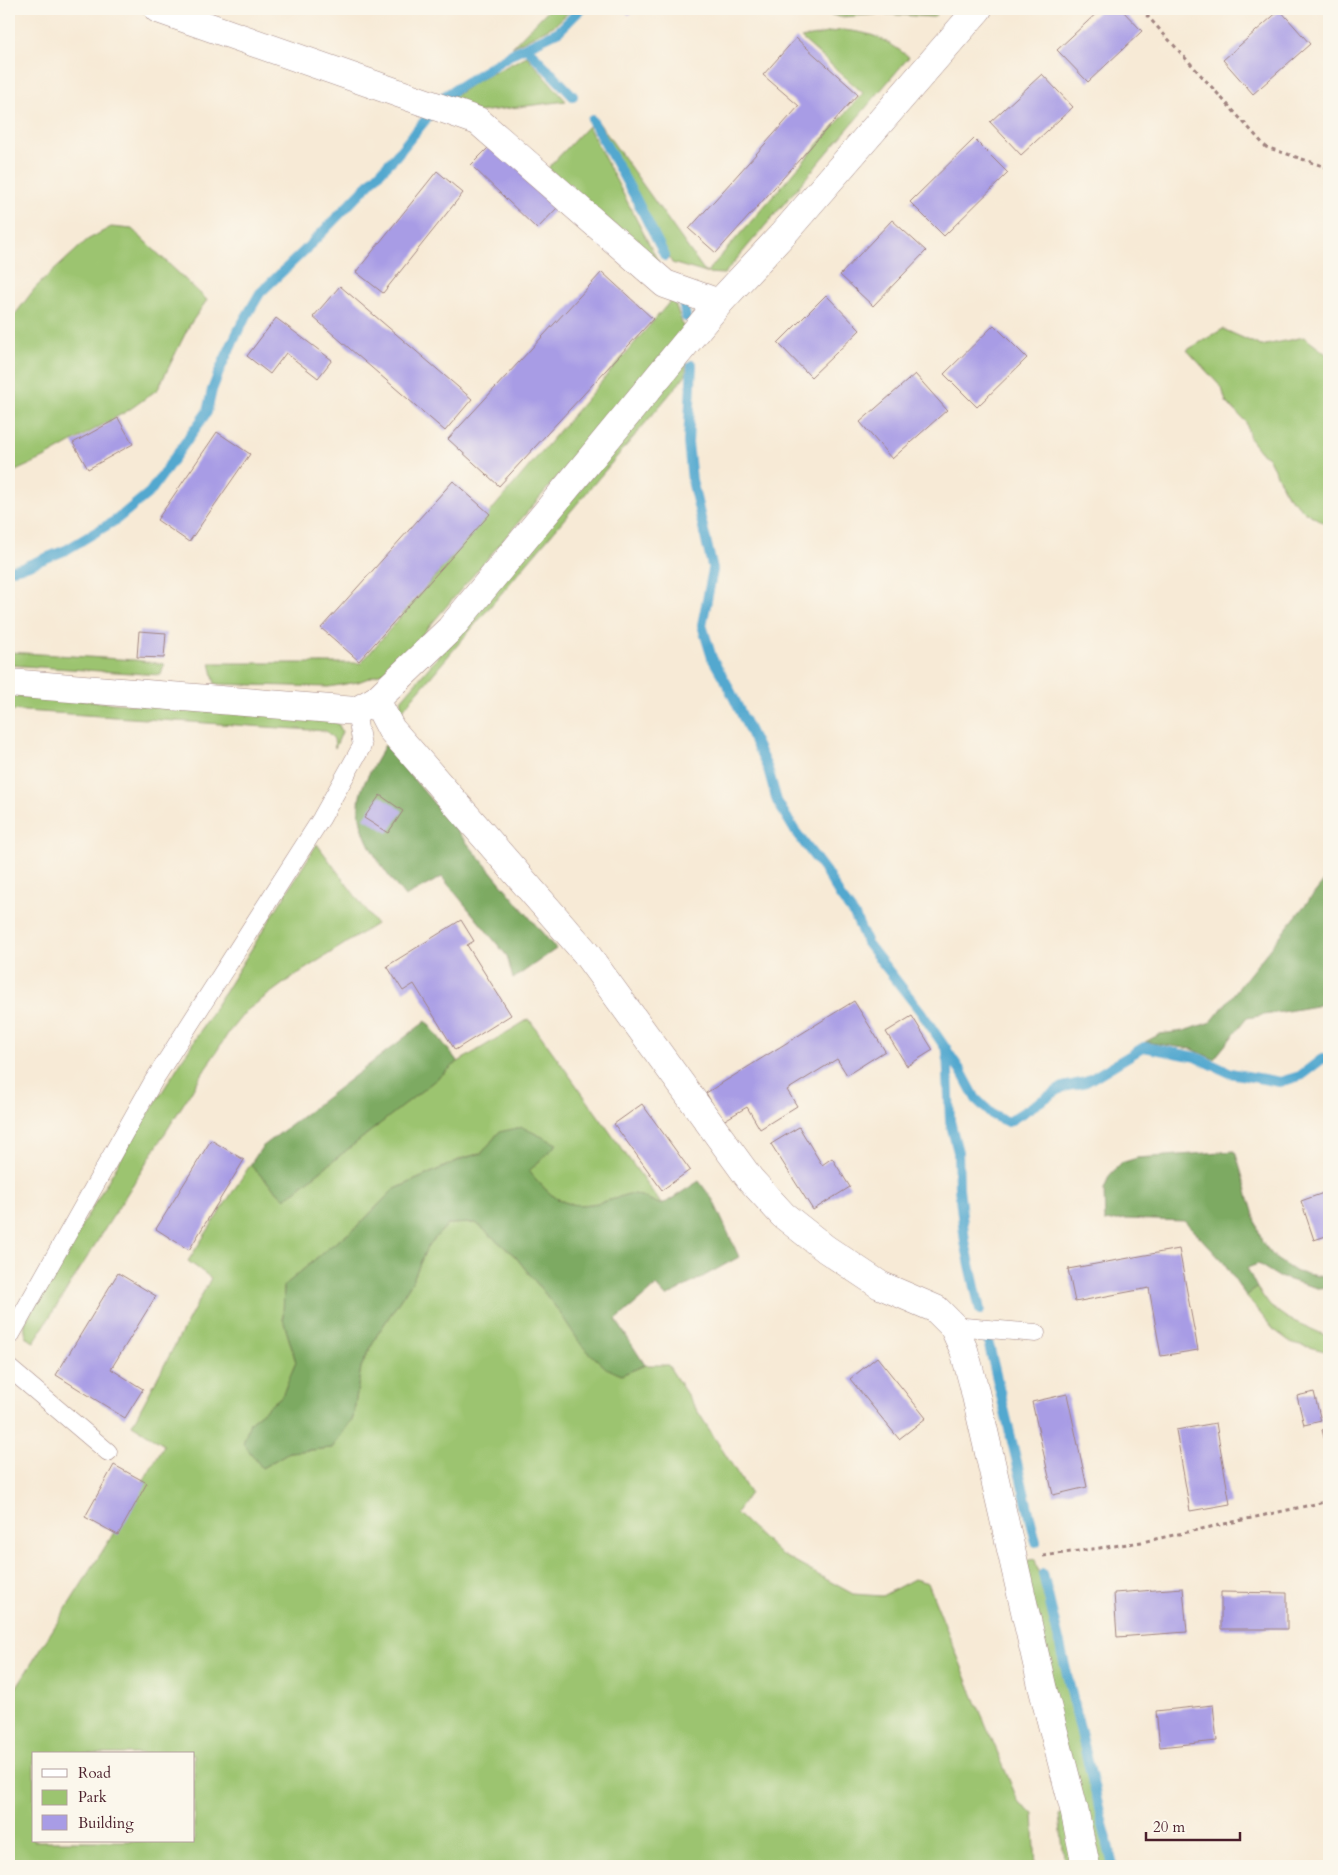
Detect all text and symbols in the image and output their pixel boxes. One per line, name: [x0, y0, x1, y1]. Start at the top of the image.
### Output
legend: [32, 1752, 195, 1842]
text: Road: [78, 1763, 111, 1783]
text: Park: [78, 1787, 107, 1807]
scale bar: [1146, 1810, 1239, 1842]
text: Building: [78, 1813, 134, 1833]
text: 20 m: [1153, 1817, 1185, 1837]

